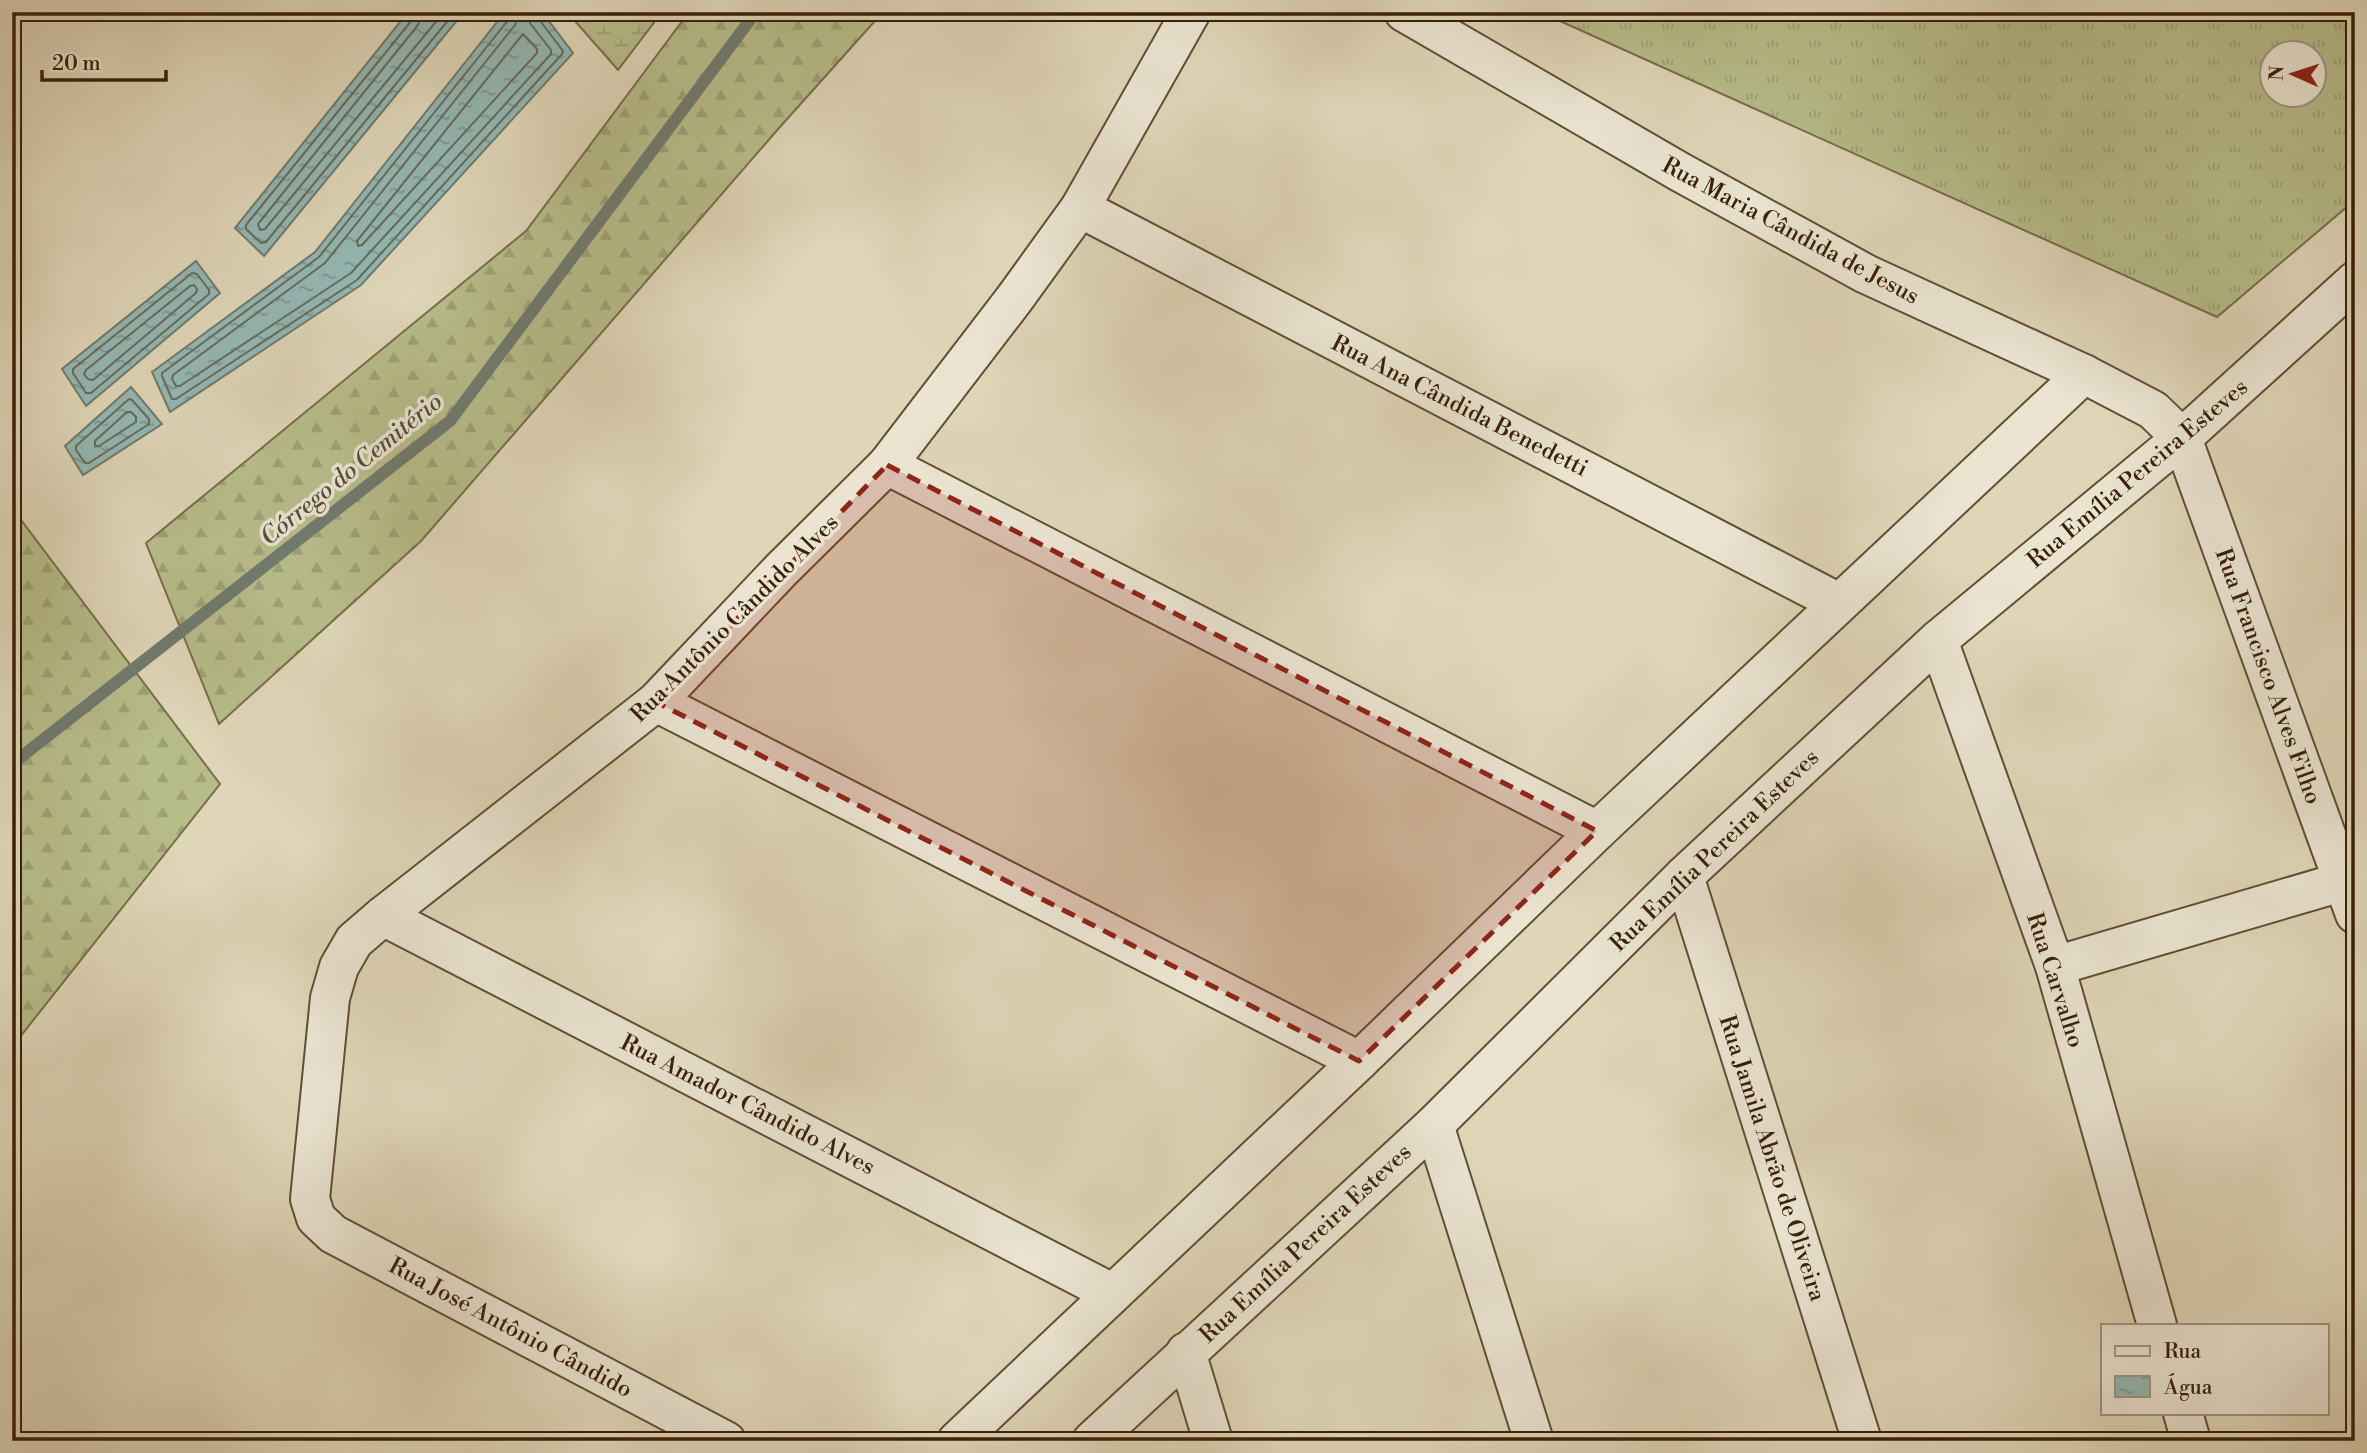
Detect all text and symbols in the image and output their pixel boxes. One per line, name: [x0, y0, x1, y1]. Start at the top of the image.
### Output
scale bar: [42, 38, 166, 82]
north arrow: [2258, 38, 2328, 108]
text: 20 m: [52, 51, 101, 77]
text: N: [2265, 65, 2289, 81]
street label: Rua Maria Cândida de Jesus: [1657, 151, 1924, 311]
street label: Rua Ana Cândida Benedetti: [1327, 329, 1592, 483]
street label: Rua Emília Pereira Esteves: [2022, 373, 2254, 574]
water label: Córrego do Cemitério: [255, 387, 449, 552]
street label: Rua Antônio Cândido Alves: [625, 509, 845, 729]
street label: Rua Francisco Alves Filho: [2209, 545, 2327, 808]
street label: Rua Emília Pereira Esteves: [1605, 744, 1825, 958]
street label: Rua Carvalho: [2020, 909, 2090, 1051]
street label: Rua Jamila Abrão de Oliveira: [1713, 1012, 1832, 1305]
street label: Rua Amador Cândido Alves: [616, 1028, 879, 1181]
street label: Rua Emília Pereira Esteves: [1194, 1138, 1417, 1349]
street label: Rua José Antônio Cândido: [384, 1252, 637, 1404]
legend: [2101, 1324, 2328, 1414]
text: Rua: [2164, 1339, 2201, 1365]
text: Água: [2163, 1373, 2213, 1401]

